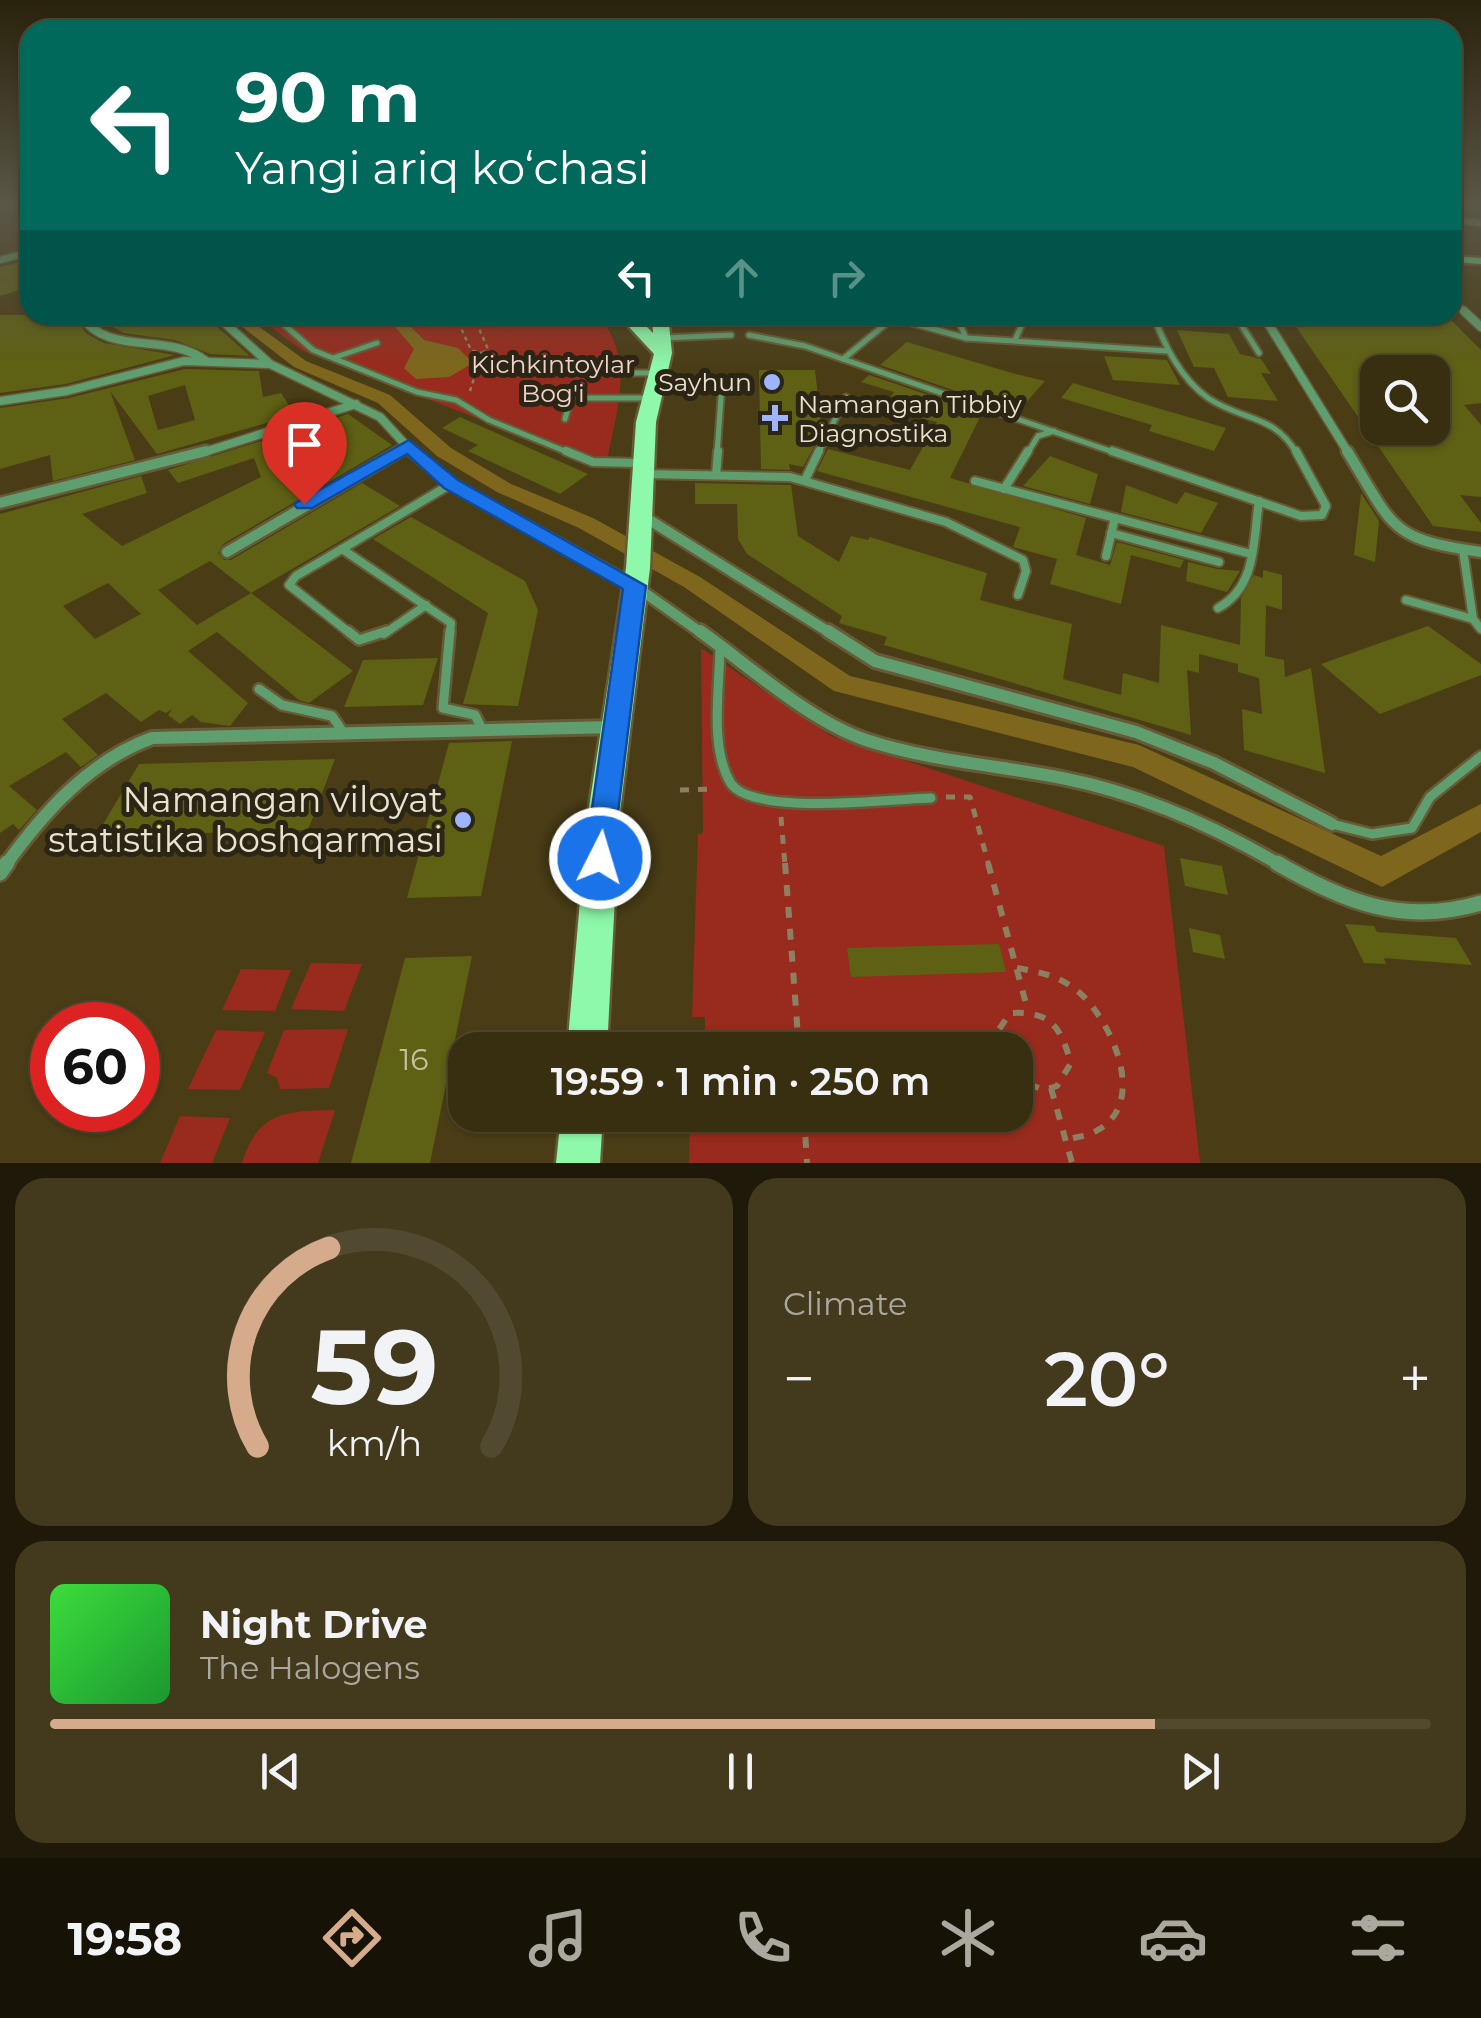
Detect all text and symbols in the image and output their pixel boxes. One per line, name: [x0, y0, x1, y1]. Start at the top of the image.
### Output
text: 90 m: [235, 54, 420, 140]
icon: left: [70, 60, 200, 190]
text: Yangi ariq ko‘chasi: [235, 140, 650, 195]
icon: left: [609, 250, 664, 305]
icon: ahead: [714, 250, 769, 305]
icon: right: [819, 250, 874, 305]
park label: Kichkintoylar Bog'i: [471, 349, 635, 408]
map controls: [1360, 355, 1450, 445]
button: search: [1360, 355, 1450, 445]
place label: Sayhun: [658, 367, 752, 397]
marker: Sayhun: [761, 371, 783, 393]
place label: Namangan Tibbiy Diagnostika: [798, 389, 1022, 448]
pin: [262, 402, 347, 505]
marker: Namangan Tibbiy Diagnostika: [762, 405, 788, 431]
icon: arrive: [277, 417, 332, 472]
place label: Namangan viloyat statistika boshqarmasi: [48, 778, 443, 861]
position arrow: [548, 806, 652, 910]
marker: Namangan viloyat statistika boshqarmasi: [452, 809, 474, 831]
speed limit sign: 60: [30, 1002, 160, 1132]
house number: 16: [399, 1041, 429, 1078]
text: 19:59 · 1 min · 250 m: [551, 1058, 930, 1105]
text: Climate: [783, 1284, 907, 1323]
text: 59: [310, 1303, 438, 1430]
text: 20°: [1044, 1333, 1170, 1425]
text: −: [783, 1345, 815, 1412]
text: +: [1399, 1345, 1431, 1412]
text: km/h: [326, 1421, 422, 1465]
text: Night Drive: [200, 1601, 427, 1648]
text: The Halogens: [200, 1648, 420, 1687]
icon: previous: [253, 1744, 308, 1799]
icon: pause: [713, 1744, 768, 1799]
icon: next: [1173, 1744, 1228, 1799]
icon: directions: [317, 1903, 387, 1973]
icon: music: [523, 1903, 593, 1973]
icon: phone: [728, 1903, 798, 1973]
icon: climate: [933, 1903, 1003, 1973]
icon: car: [1138, 1903, 1208, 1973]
icon: filters: [1343, 1903, 1413, 1973]
text: 19:58: [68, 1911, 182, 1966]

